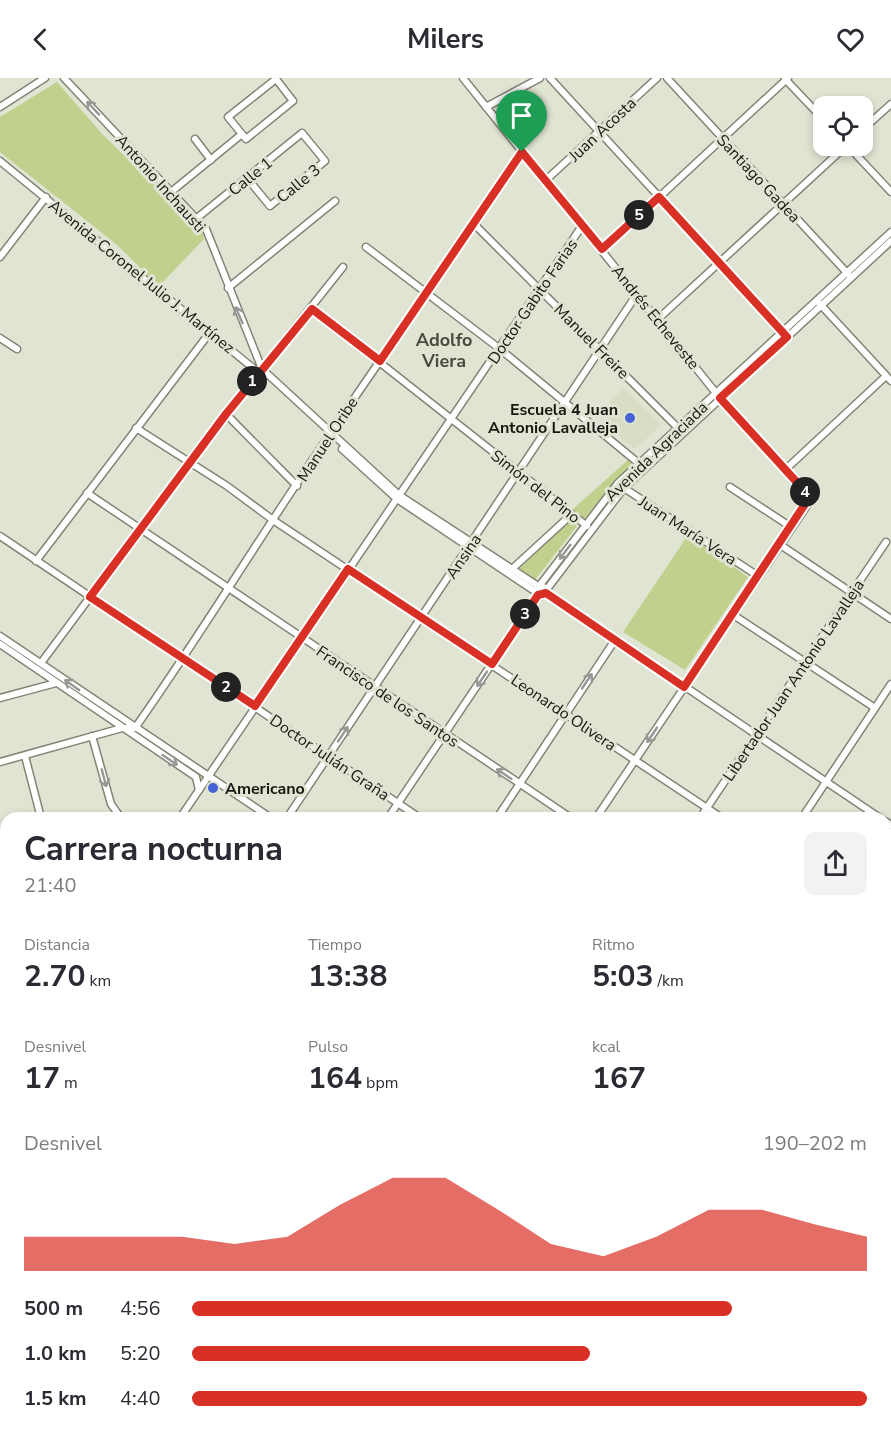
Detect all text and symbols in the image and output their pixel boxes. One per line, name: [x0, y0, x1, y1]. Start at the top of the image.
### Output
text: Milers: [407, 21, 484, 58]
icon: back: [24, 23, 57, 56]
icon: heart: [834, 23, 867, 56]
pin: [496, 90, 547, 152]
street label: Juan Acosta: [563, 93, 641, 168]
map controls: [813, 96, 873, 156]
button: locate: [813, 96, 873, 156]
icon: arrive: [505, 99, 538, 132]
one-way arrow: [86, 101, 100, 116]
street label: Santiago Gadea: [711, 129, 805, 228]
street label: Antonio Inchausti: [110, 130, 210, 237]
street label: Calle 1: [224, 152, 277, 201]
street label: Calle 3: [272, 159, 325, 208]
street label: Avenida Coronel Julio J. Martínez: [44, 195, 239, 359]
pin: 5: [624, 200, 654, 230]
text: 5: [634, 204, 644, 226]
street label: Doctor Gabito Farias: [483, 235, 583, 369]
street label: Andrés Echeveste: [606, 261, 704, 374]
street label: Manuel Freire: [549, 299, 634, 384]
one-way arrow: [233, 307, 244, 325]
district label: Adolfo Viera: [416, 328, 472, 373]
pin: 1: [237, 366, 267, 396]
text: 1: [247, 370, 257, 392]
street label: Manuel Oribe: [292, 393, 364, 486]
street label: Avenida Agraciada: [600, 397, 713, 507]
place label: Escuela 4 Juan Antonio Lavalleja: [488, 399, 618, 439]
marker: Escuela 4 Juan Antonio Lavalleja: [623, 411, 637, 425]
street label: Simón del Pino: [486, 445, 585, 529]
pin: 4: [790, 477, 820, 507]
text: 4: [800, 481, 810, 503]
street label: Juan María Vera: [633, 490, 741, 571]
street label: Ansina: [441, 530, 487, 583]
one-way arrow: [559, 543, 572, 559]
street label: Libertador Juan Antonio Lavalleja: [718, 575, 870, 786]
pin: 3: [510, 599, 540, 629]
text: 3: [520, 603, 530, 625]
street label: Francisco de los Santos: [312, 641, 463, 753]
street label: Leonardo Olivera: [506, 669, 621, 756]
one-way arrow: [476, 670, 488, 687]
pin: 2: [211, 672, 241, 702]
one-way arrow: [581, 673, 594, 690]
text: 2: [221, 676, 231, 698]
one-way arrow: [65, 679, 81, 691]
street label: Doctor Julián Graña: [265, 710, 394, 806]
one-way arrow: [337, 726, 350, 743]
one-way arrow: [645, 726, 657, 743]
one-way arrow: [161, 754, 178, 766]
one-way arrow: [496, 767, 513, 780]
one-way arrow: [98, 768, 110, 787]
place label: Americano: [225, 778, 305, 800]
marker: Americano: [206, 781, 220, 795]
text: Carrera nocturna: [24, 827, 283, 872]
button: share: [804, 832, 867, 895]
text: 21:40: [24, 872, 77, 899]
text: Distancia: [24, 934, 90, 956]
text: Tiempo: [308, 934, 362, 956]
text: Ritmo: [592, 934, 635, 956]
text: 2.70: [24, 956, 85, 997]
text: 13:38: [308, 956, 387, 997]
text: 5:03: [592, 956, 653, 997]
text: km: [85, 970, 111, 992]
text: /km: [653, 970, 684, 992]
text: Desnivel: [24, 1036, 86, 1058]
text: Pulso: [308, 1036, 348, 1058]
text: kcal: [592, 1036, 620, 1058]
text: 17: [24, 1058, 60, 1099]
text: 164: [308, 1058, 362, 1099]
text: 167: [592, 1058, 646, 1099]
text: m: [60, 1072, 78, 1094]
text: bpm: [362, 1072, 398, 1094]
text: Desnivel: [24, 1130, 102, 1157]
text: 190–202 m: [763, 1130, 867, 1157]
text: 500 m: [24, 1295, 83, 1322]
text: 4:56: [120, 1295, 161, 1322]
text: 1.0 km: [24, 1340, 87, 1367]
text: 5:20: [120, 1340, 161, 1367]
text: 1.5 km: [24, 1385, 87, 1412]
text: 4:40: [120, 1385, 161, 1412]

